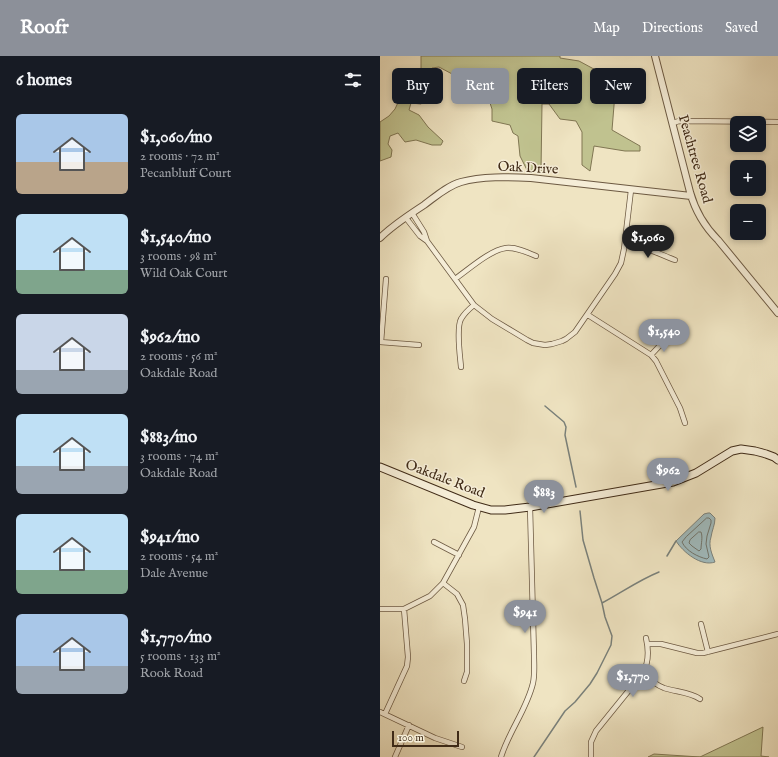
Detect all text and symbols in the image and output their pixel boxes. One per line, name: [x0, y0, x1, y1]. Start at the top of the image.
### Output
text: Roofr: [20, 16, 69, 40]
text: Map: [593, 19, 620, 37]
text: Directions: [642, 19, 703, 37]
text: Saved: [725, 19, 758, 37]
chip: Buy: [392, 68, 443, 104]
chip: Rent: [451, 68, 509, 104]
chip: Filters: [517, 68, 582, 104]
chip: New: [590, 68, 646, 104]
icon: filters: [342, 69, 364, 91]
text: 6 homes: [16, 70, 72, 91]
street label: Peachtree Road: [674, 113, 716, 206]
map controls: [730, 116, 766, 240]
button: layers: [730, 116, 766, 152]
text: $1,060/mo: [140, 127, 212, 148]
icon: home: [48, 130, 96, 178]
text: 2 rooms · 72 m²: [140, 148, 220, 165]
street label: Oak Drive: [497, 157, 559, 179]
button: +: [730, 160, 766, 196]
text: Pecanbluff Court: [140, 165, 231, 182]
button: −: [730, 204, 766, 240]
pin: $1,060: [615, 225, 681, 259]
text: $1,540/mo: [140, 227, 211, 248]
text: $1,060: [631, 229, 665, 246]
icon: home: [48, 230, 96, 278]
text: 3 rooms · 98 m²: [140, 248, 217, 265]
text: Wild Oak Court: [140, 265, 228, 282]
pin: $1,540: [631, 319, 697, 353]
text: $1,540: [648, 323, 680, 340]
text: $962/mo: [140, 327, 200, 348]
icon: home: [48, 330, 96, 378]
text: 2 rooms · 56 m²: [140, 348, 218, 365]
text: Oakdale Road: [140, 365, 218, 382]
text: $883/mo: [140, 427, 197, 448]
icon: home: [48, 430, 96, 478]
text: 3 rooms · 74 m²: [140, 448, 219, 465]
street label: Oakdale Road: [403, 456, 488, 503]
pin: $962: [644, 458, 692, 492]
text: $962: [656, 462, 680, 479]
text: Oakdale Road: [140, 465, 218, 482]
pin: $883: [520, 480, 568, 514]
text: $883: [533, 484, 555, 501]
text: $941/mo: [140, 527, 199, 548]
icon: home: [48, 530, 96, 578]
text: 2 rooms · 54 m²: [140, 548, 218, 565]
text: Dale Avenue: [140, 565, 208, 582]
pin: $941: [501, 600, 549, 634]
text: $941: [513, 604, 537, 621]
text: $1,770/mo: [140, 627, 212, 648]
icon: home: [48, 630, 96, 678]
text: 5 rooms · 133 m²: [140, 648, 221, 665]
pin: $1,770: [600, 664, 666, 698]
text: Rook Road: [140, 665, 203, 682]
text: $1,770: [616, 668, 650, 685]
scale bar: [392, 729, 459, 748]
text: 100 m: [398, 731, 424, 745]

